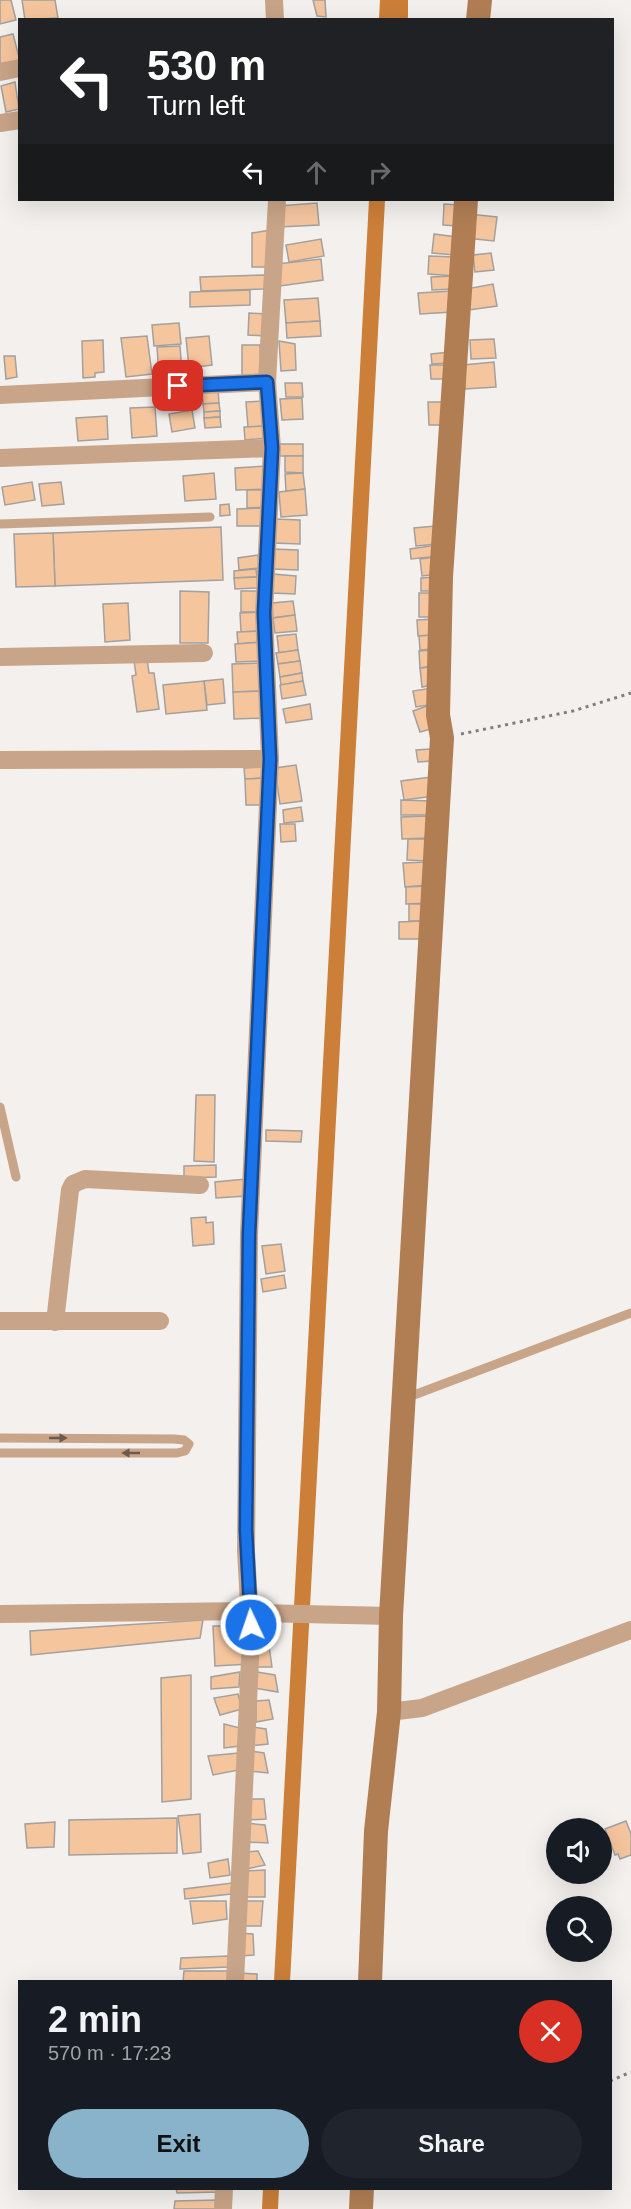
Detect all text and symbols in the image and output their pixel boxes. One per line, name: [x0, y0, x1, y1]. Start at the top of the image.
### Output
icon: left: [48, 42, 126, 120]
text: 530 m: [147, 42, 266, 89]
text: Turn left: [147, 91, 245, 121]
icon: left: [237, 156, 270, 189]
icon: ahead: [300, 156, 333, 189]
icon: right: [363, 156, 396, 189]
pin: [152, 360, 203, 411]
icon: arrive: [161, 369, 194, 402]
one-way arrow: [49, 1433, 68, 1443]
one-way arrow: [122, 1448, 141, 1458]
position arrow: [219, 1593, 283, 1657]
map controls: [546, 1818, 612, 1962]
button: sound: [546, 1818, 612, 1884]
button: search: [546, 1896, 612, 1962]
text: 2 min: [48, 1999, 142, 2040]
button: close: [519, 2000, 582, 2063]
text: 570 m · 17:23: [48, 2042, 171, 2064]
button: Exit: [48, 2109, 309, 2178]
button: Share: [321, 2109, 582, 2178]

